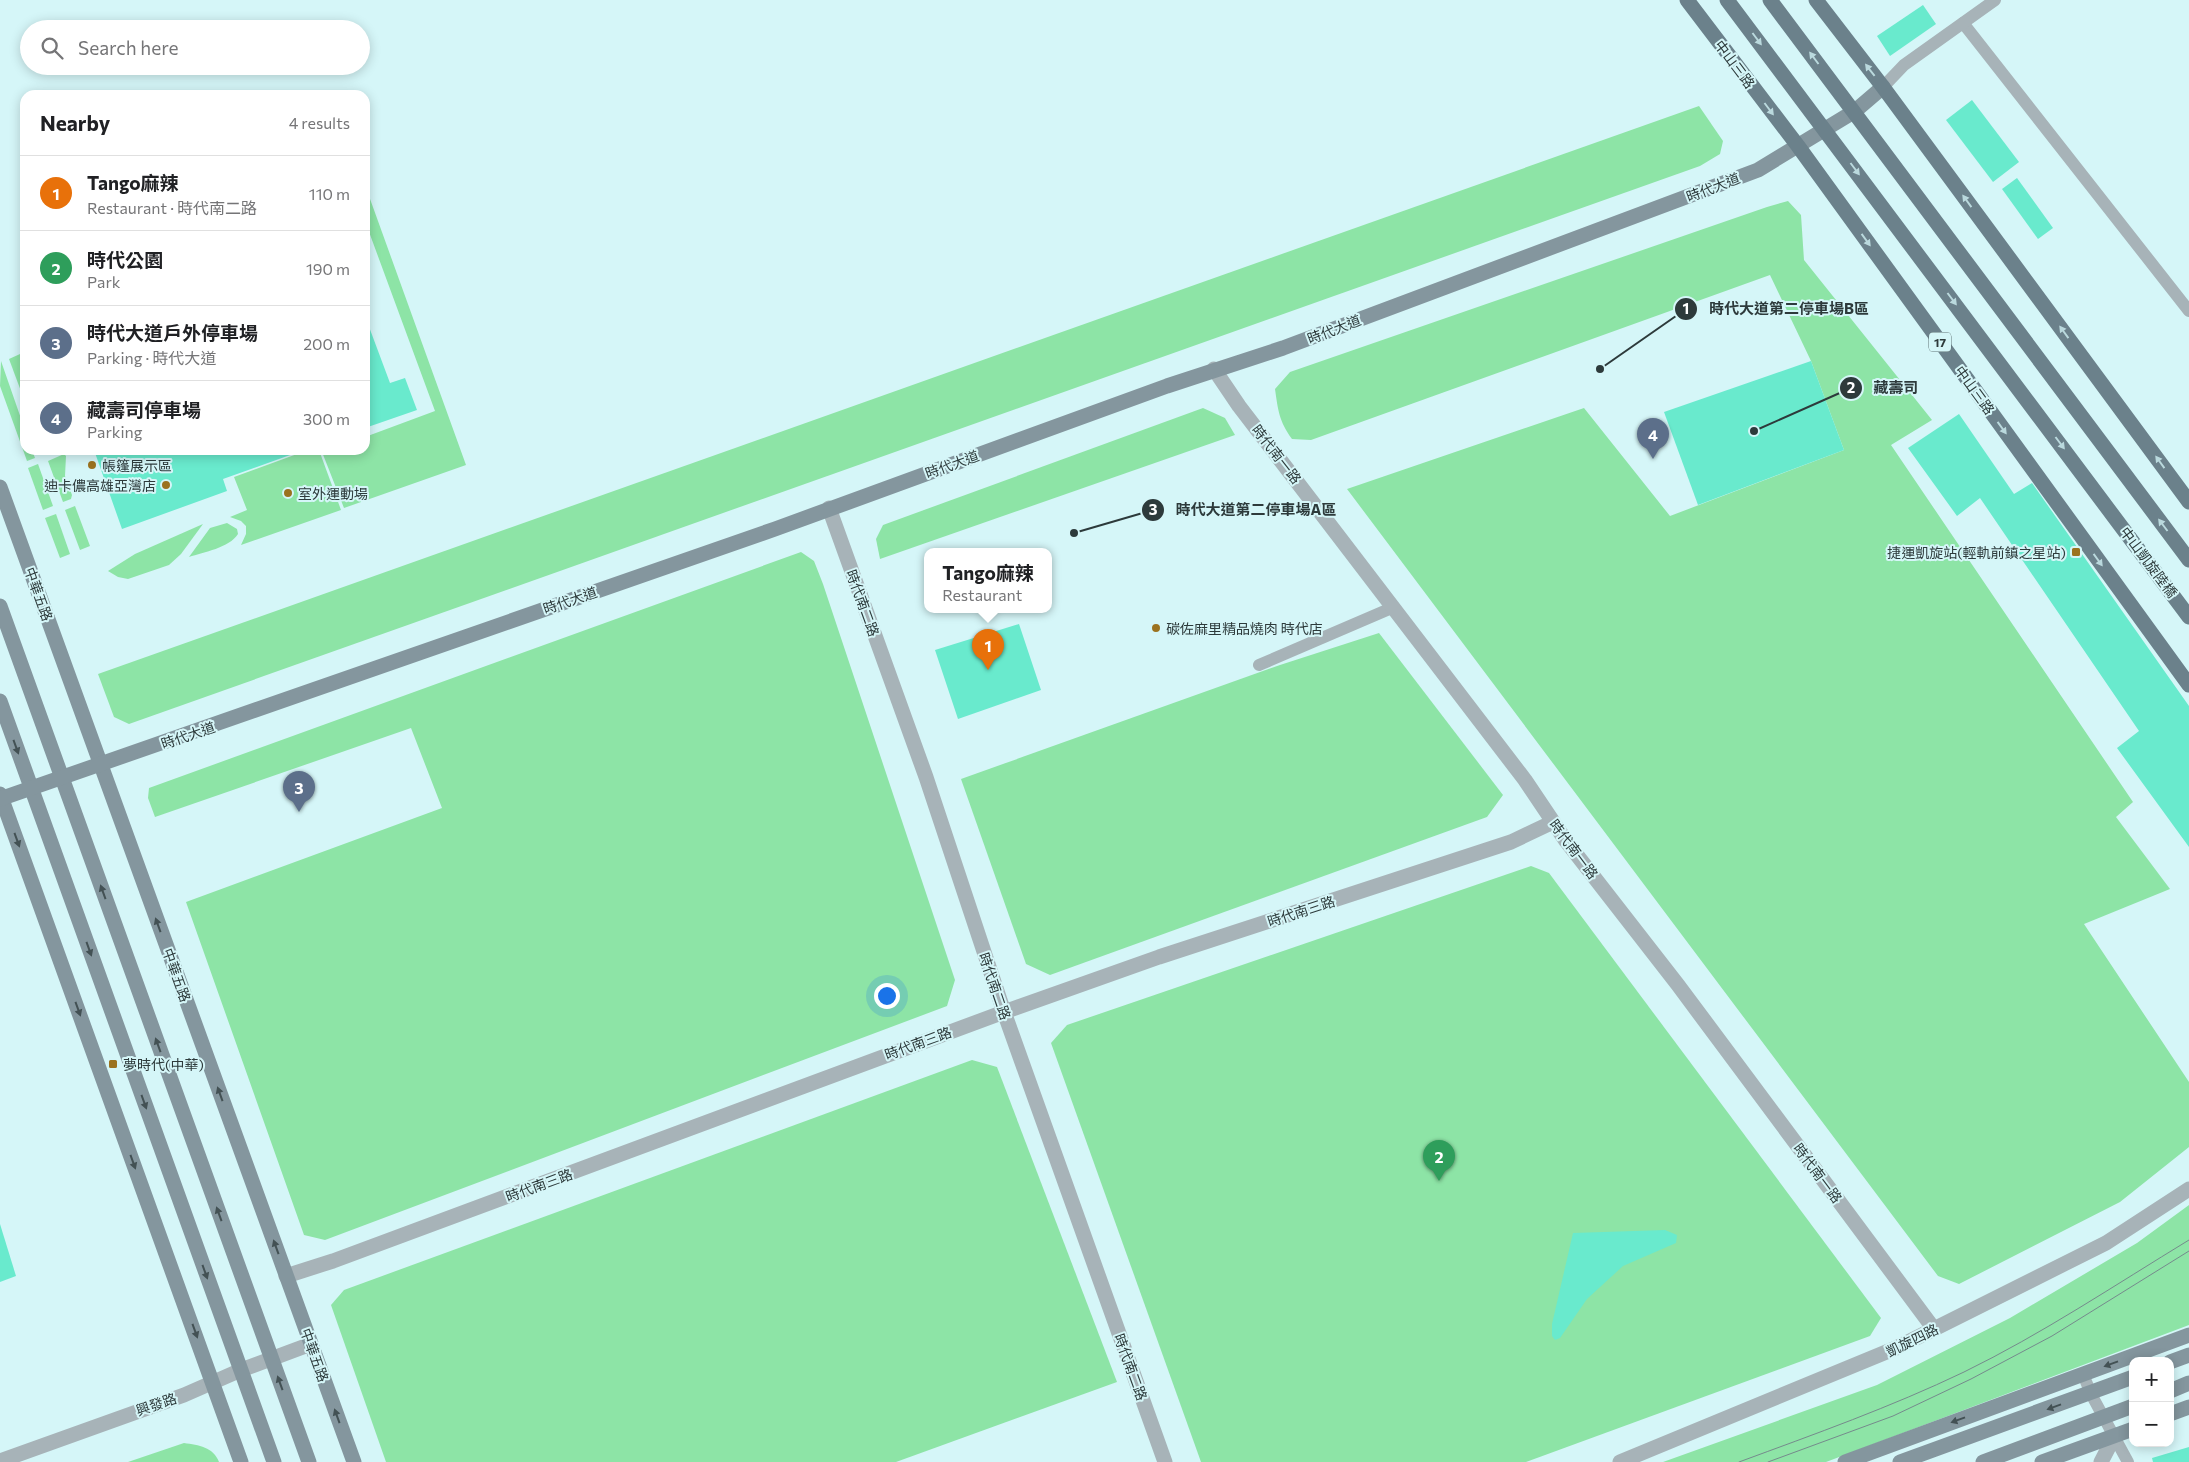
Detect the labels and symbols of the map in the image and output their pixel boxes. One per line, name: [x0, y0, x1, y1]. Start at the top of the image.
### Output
one-way arrow: [1752, 32, 1762, 46]
street label: 中山三路: [1711, 37, 1759, 91]
one-way arrow: [1809, 51, 1819, 65]
one-way arrow: [1865, 64, 1875, 77]
one-way arrow: [1764, 102, 1775, 115]
one-way arrow: [1850, 162, 1860, 176]
street label: 時代大道: [1684, 169, 1742, 205]
one-way arrow: [1962, 194, 1972, 208]
one-way arrow: [1860, 233, 1871, 246]
one-way arrow: [1947, 292, 1957, 306]
callout: 時代大道第二停車場B區: [1674, 294, 1879, 324]
text: 1: [1683, 299, 1689, 317]
text: 時代大道第二停車場B區: [1709, 299, 1869, 317]
street label: 時代大道: [1305, 311, 1363, 347]
one-way arrow: [2058, 326, 2069, 339]
road number: 17: [1929, 332, 1951, 352]
street label: 中山三路: [1952, 362, 1998, 418]
callout: 藏壽司: [1838, 373, 1928, 403]
text: 2: [1847, 378, 1855, 396]
text: 藏壽司: [1873, 378, 1919, 396]
pin: 4: [1637, 418, 1669, 459]
street label: 時代南一路: [1249, 421, 1305, 487]
one-way arrow: [1997, 421, 2007, 435]
one-way arrow: [2054, 436, 2065, 449]
street label: 時代大道: [923, 446, 981, 482]
one-way arrow: [2155, 455, 2165, 469]
place label: 帳篷展示區: [102, 457, 172, 474]
marker: 帳篷展示區: [86, 459, 98, 471]
place label: 迪卡儂高雄亞灣店: [44, 477, 156, 494]
marker: 迪卡儂高雄亞灣店: [160, 479, 172, 491]
place label: 室外運動場: [298, 485, 368, 502]
marker: 室外運動場: [282, 487, 294, 499]
callout: 時代大道第二停車場A區: [1140, 495, 1346, 525]
text: 3: [1149, 500, 1158, 518]
text: 時代大道第二停車場A區: [1176, 500, 1336, 518]
one-way arrow: [2157, 519, 2168, 532]
street label: 中山凱旋陸橋: [2117, 523, 2181, 601]
place label: 捷運凱旋站(輕軌前鎮之星站): [1887, 544, 2066, 561]
marker: 捷運凱旋站(輕軌前鎮之星站): [2070, 546, 2082, 558]
one-way arrow: [2092, 553, 2102, 566]
street label: 中華五路: [21, 565, 57, 623]
street label: 時代南二路: [843, 567, 883, 639]
street label: 時代大道: [541, 583, 599, 617]
place label: 碳佐麻里精品燒肉 時代店: [1166, 620, 1323, 637]
marker: 碳佐麻里精品燒肉 時代店: [1150, 622, 1162, 634]
pin: 1: [972, 629, 1004, 670]
street label: 時代大道: [159, 718, 217, 752]
one-way arrow: [13, 740, 21, 755]
pin: 3: [283, 771, 315, 812]
street label: 時代南一路: [1546, 816, 1602, 882]
one-way arrow: [14, 832, 21, 847]
one-way arrow: [99, 884, 107, 899]
street label: 時代南三路: [1265, 892, 1337, 930]
one-way arrow: [154, 917, 162, 932]
one-way arrow: [86, 942, 93, 957]
street label: 中華五路: [159, 946, 195, 1004]
street label: 時代南二路: [976, 950, 1014, 1022]
your location: [874, 983, 900, 1009]
one-way arrow: [74, 1002, 82, 1017]
street label: 時代南三路: [882, 1023, 954, 1063]
one-way arrow: [154, 1037, 161, 1052]
place label: 夢時代(中華): [123, 1056, 204, 1073]
marker: 夢時代(中華): [107, 1058, 119, 1070]
one-way arrow: [216, 1086, 224, 1101]
one-way arrow: [141, 1095, 148, 1110]
pin: 2: [1423, 1140, 1455, 1181]
street label: 時代南一路: [1790, 1140, 1846, 1206]
one-way arrow: [130, 1154, 137, 1169]
street label: 時代南三路: [503, 1165, 575, 1205]
one-way arrow: [215, 1206, 223, 1221]
one-way arrow: [272, 1239, 280, 1254]
one-way arrow: [202, 1264, 209, 1279]
street label: 凱旋四路: [1883, 1320, 1941, 1360]
one-way arrow: [191, 1324, 199, 1339]
street label: 中華五路: [297, 1326, 333, 1384]
street label: 時代南二路: [1111, 1331, 1151, 1403]
one-way arrow: [2103, 1361, 2118, 1368]
one-way arrow: [276, 1376, 283, 1391]
street label: 興發路: [133, 1389, 179, 1419]
one-way arrow: [2047, 1404, 2062, 1411]
one-way arrow: [333, 1408, 341, 1423]
one-way arrow: [1950, 1416, 1965, 1424]

